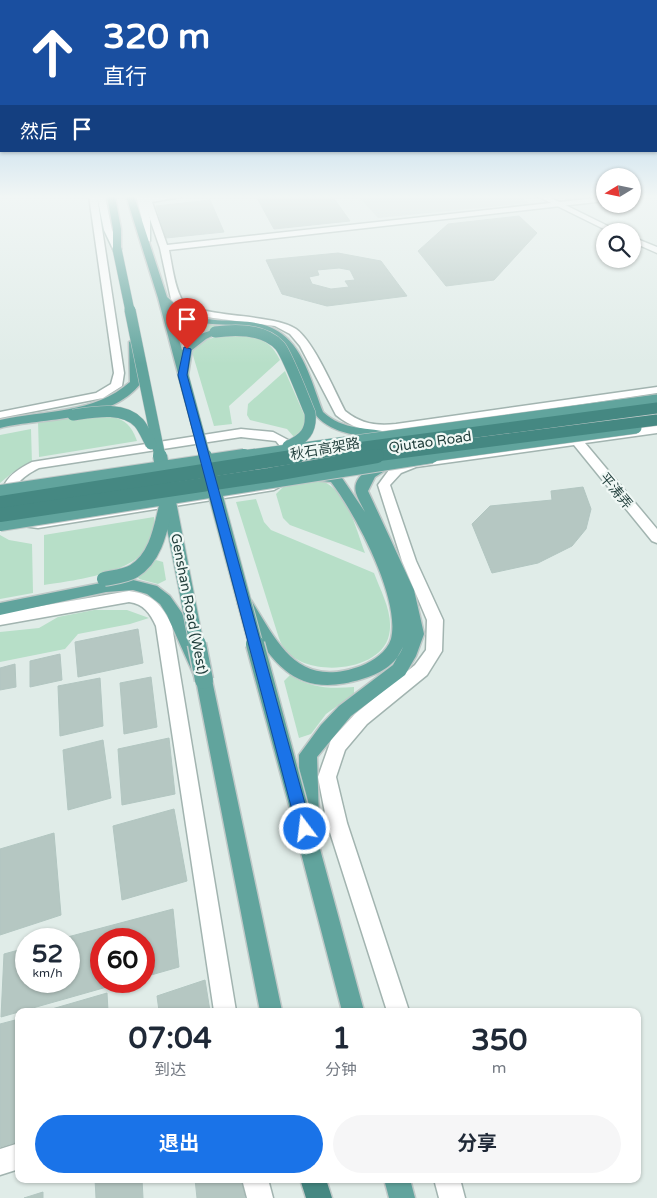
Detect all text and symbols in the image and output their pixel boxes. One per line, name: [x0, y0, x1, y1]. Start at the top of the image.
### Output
text: 320 m: [103, 16, 210, 58]
icon: ahead: [20, 20, 85, 85]
text: 直行: [103, 64, 147, 90]
icon: arrive: [68, 115, 96, 143]
text: 然后: [20, 121, 58, 143]
north arrow: [596, 168, 641, 212]
map controls: [596, 168, 641, 268]
button: search: [596, 223, 641, 268]
pin: [166, 298, 208, 349]
icon: arrive: [173, 305, 201, 333]
street label: Qiutao Road: [387, 428, 473, 456]
street label: 秋石高架路: [289, 435, 361, 463]
street label: 平涛弄: [596, 469, 636, 513]
street label: Genshan Road (West): [167, 532, 211, 676]
position arrow: [278, 802, 330, 854]
speed limit sign: 60: [90, 928, 155, 993]
text: 52: [32, 939, 63, 969]
text: km/h: [32, 966, 63, 980]
text: 07:04: [129, 1020, 212, 1057]
text: 1: [332, 1020, 351, 1057]
text: 350: [471, 1022, 527, 1059]
text: m: [492, 1058, 506, 1078]
text: 到达: [154, 1060, 186, 1080]
text: 分钟: [325, 1060, 357, 1080]
button: 退出: [35, 1115, 323, 1173]
button: 分享: [333, 1115, 621, 1173]

